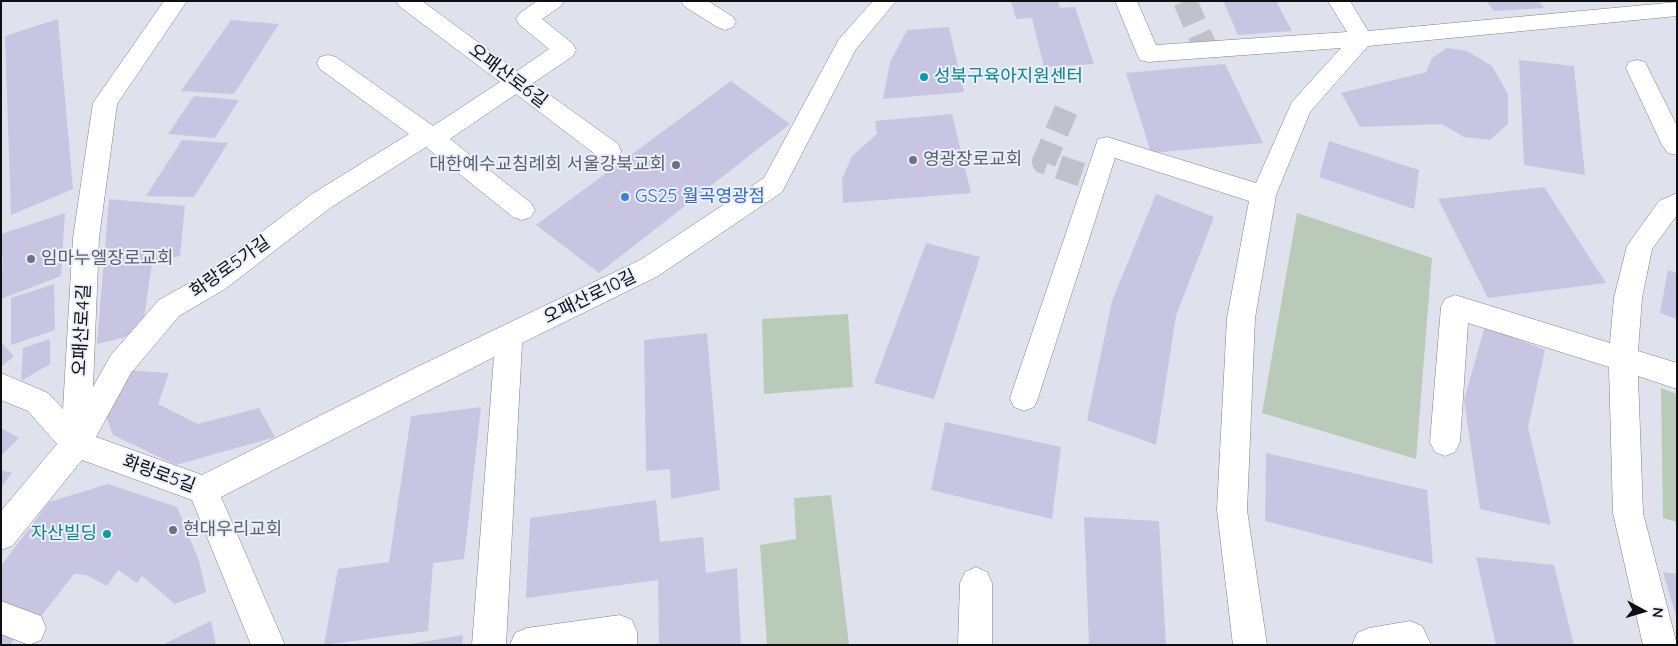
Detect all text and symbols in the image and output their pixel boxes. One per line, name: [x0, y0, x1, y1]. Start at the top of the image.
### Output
street label: 오패산로6길: [465, 40, 551, 112]
place label: 성북구육아지원센터: [934, 66, 1083, 88]
marker: 성북구육아지원센터: [918, 71, 930, 83]
place label: 영광장로교회: [923, 149, 1022, 171]
place label: 대한예수교침례회 서울강북교회: [429, 154, 666, 176]
marker: 영광장로교회: [907, 154, 919, 166]
marker: 대한예수교침례회 서울강북교회: [670, 159, 682, 171]
place label: GS25 월곡영광점: [635, 186, 765, 208]
marker: GS25 월곡영광점: [619, 191, 631, 203]
street label: 화랑로5가길: [186, 232, 274, 302]
place label: 임마누엘장로교회: [41, 248, 173, 270]
marker: 임마누엘장로교회: [25, 253, 37, 265]
street label: 오패산로10길: [540, 265, 640, 329]
street label: 오패산로4길: [69, 283, 95, 377]
street label: 화랑로5길: [120, 451, 198, 497]
place label: 현대우리교회: [183, 519, 282, 541]
place label: 자산빌딩: [31, 523, 97, 545]
marker: 현대우리교회: [167, 524, 179, 536]
marker: 자산빌딩: [101, 528, 113, 540]
north arrow: [1618, 586, 1668, 636]
text: N: [1648, 606, 1667, 619]

